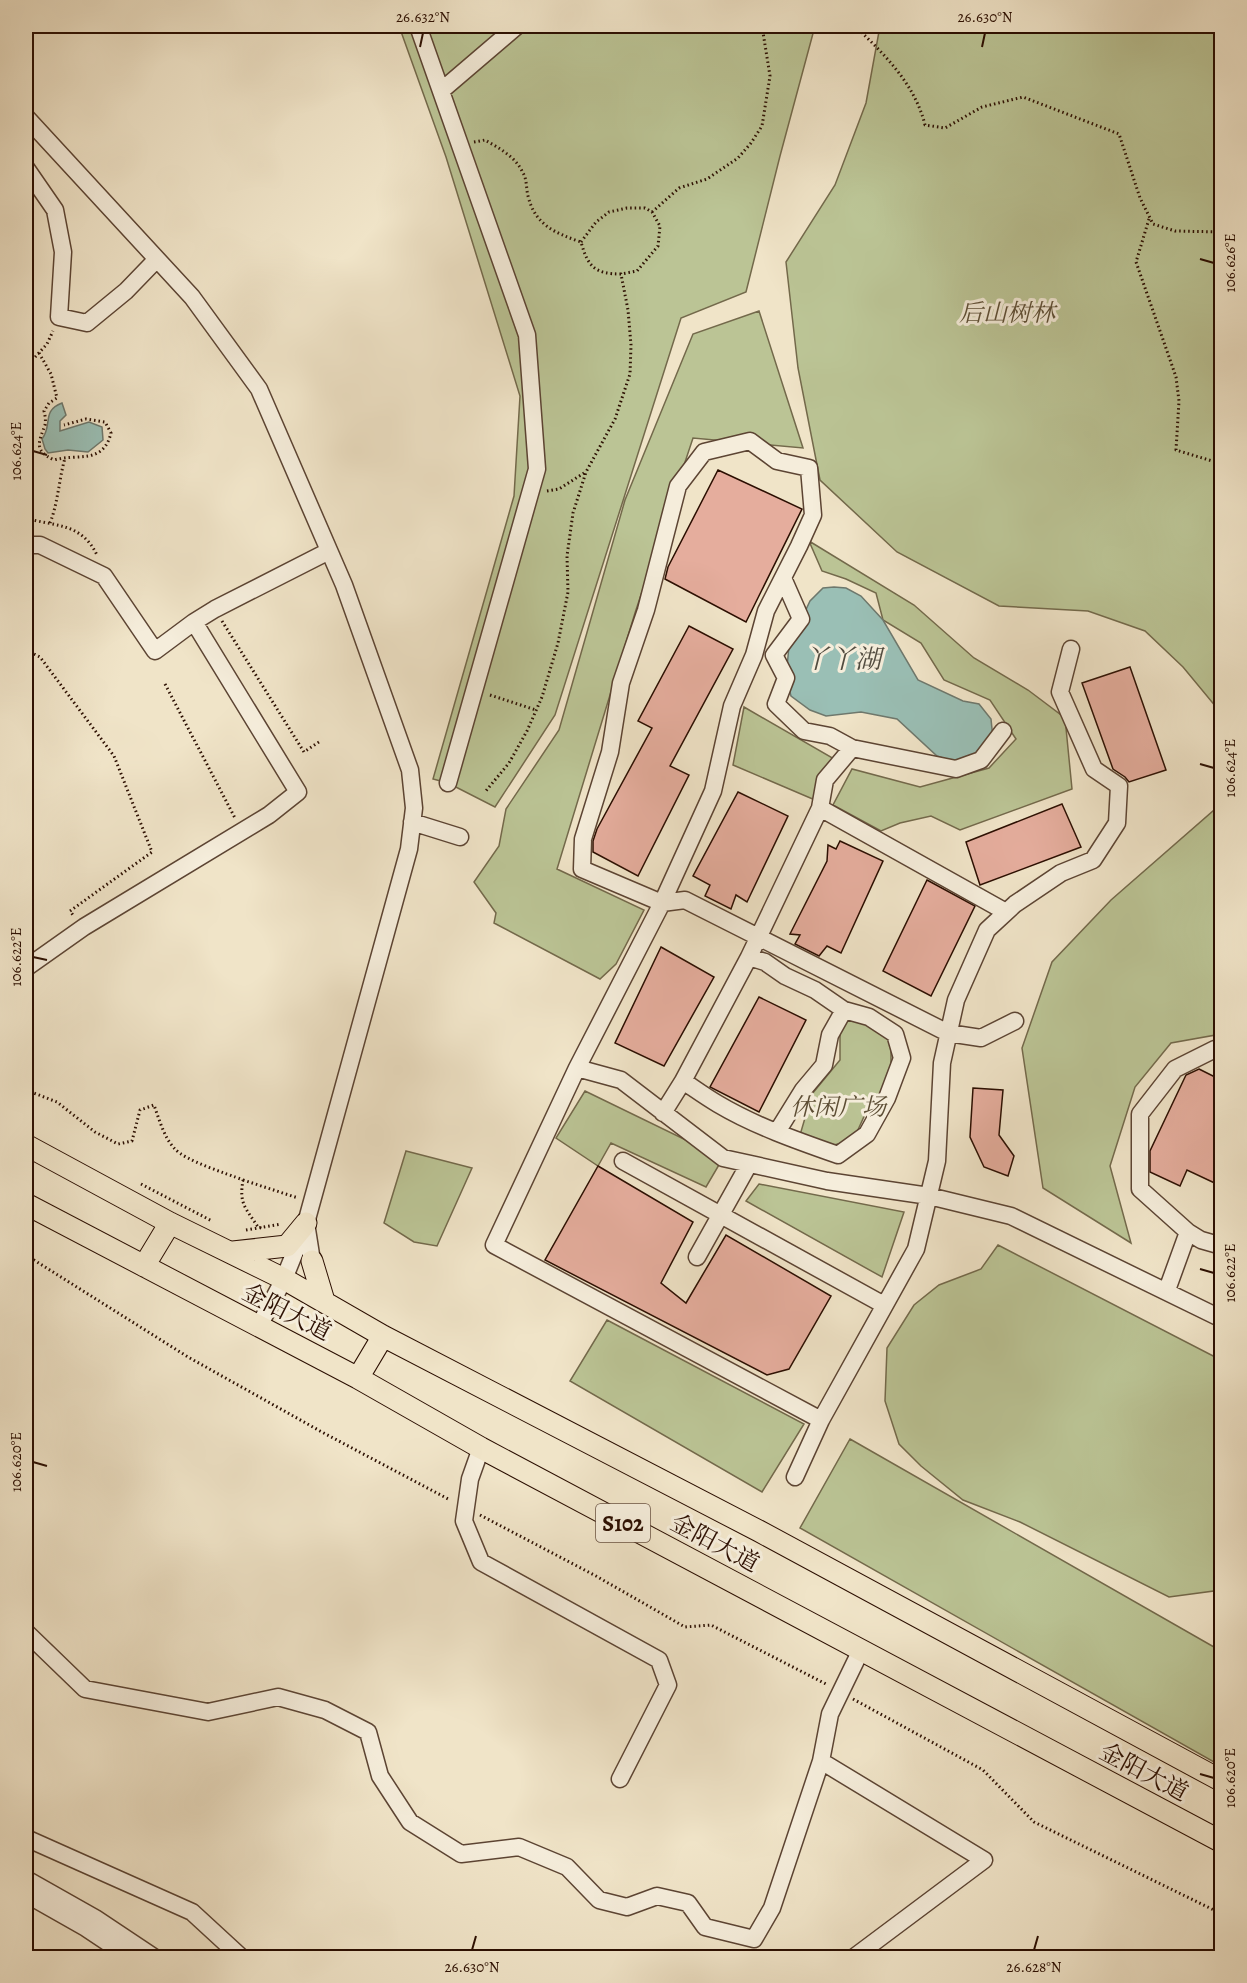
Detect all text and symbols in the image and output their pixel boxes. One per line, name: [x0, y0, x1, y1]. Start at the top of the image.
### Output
text: 26.632°N: [396, 7, 450, 27]
text: 26.630°N: [957, 7, 1013, 27]
text: 106.626°E: [1220, 233, 1240, 293]
park label: 后山树林: [959, 297, 1058, 329]
text: 106.624°E: [6, 422, 26, 480]
water label: 丫丫湖: [803, 642, 885, 677]
text: 106.624°E: [1220, 739, 1240, 797]
text: 106.622°E: [6, 927, 26, 987]
park label: 休闲广场: [790, 1091, 888, 1123]
text: 106.622°E: [1220, 1243, 1240, 1303]
street label: 金阳大道: [237, 1276, 337, 1348]
text: 106.620°E: [6, 1432, 26, 1492]
road number: S102: [596, 1504, 650, 1542]
street label: 金阳大道: [665, 1506, 765, 1580]
street label: 金阳大道: [1094, 1735, 1194, 1809]
text: 106.620°E: [1220, 1748, 1240, 1808]
text: 26.630°N: [444, 1957, 500, 1977]
text: 26.628°N: [1006, 1957, 1062, 1977]

